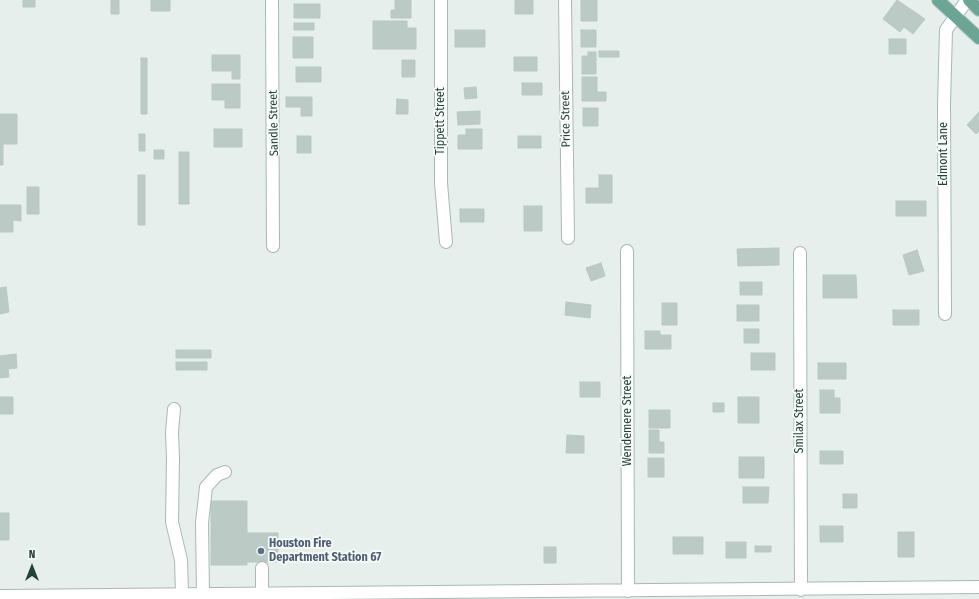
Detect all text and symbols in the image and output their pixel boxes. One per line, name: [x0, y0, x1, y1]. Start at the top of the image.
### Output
street label: Tippett Street: [434, 87, 448, 155]
street label: Sandle Street: [266, 90, 282, 156]
street label: Price Street: [558, 91, 574, 147]
street label: Edmont Lane: [937, 122, 951, 186]
street label: Wendemere Street: [621, 376, 635, 466]
street label: Smilax Street: [793, 389, 807, 453]
place label: Houston Fire Department Station 67: [269, 537, 381, 565]
marker: Houston Fire Department Station 67: [256, 546, 266, 556]
north arrow: [12, 547, 52, 587]
text: N: [29, 548, 35, 561]

